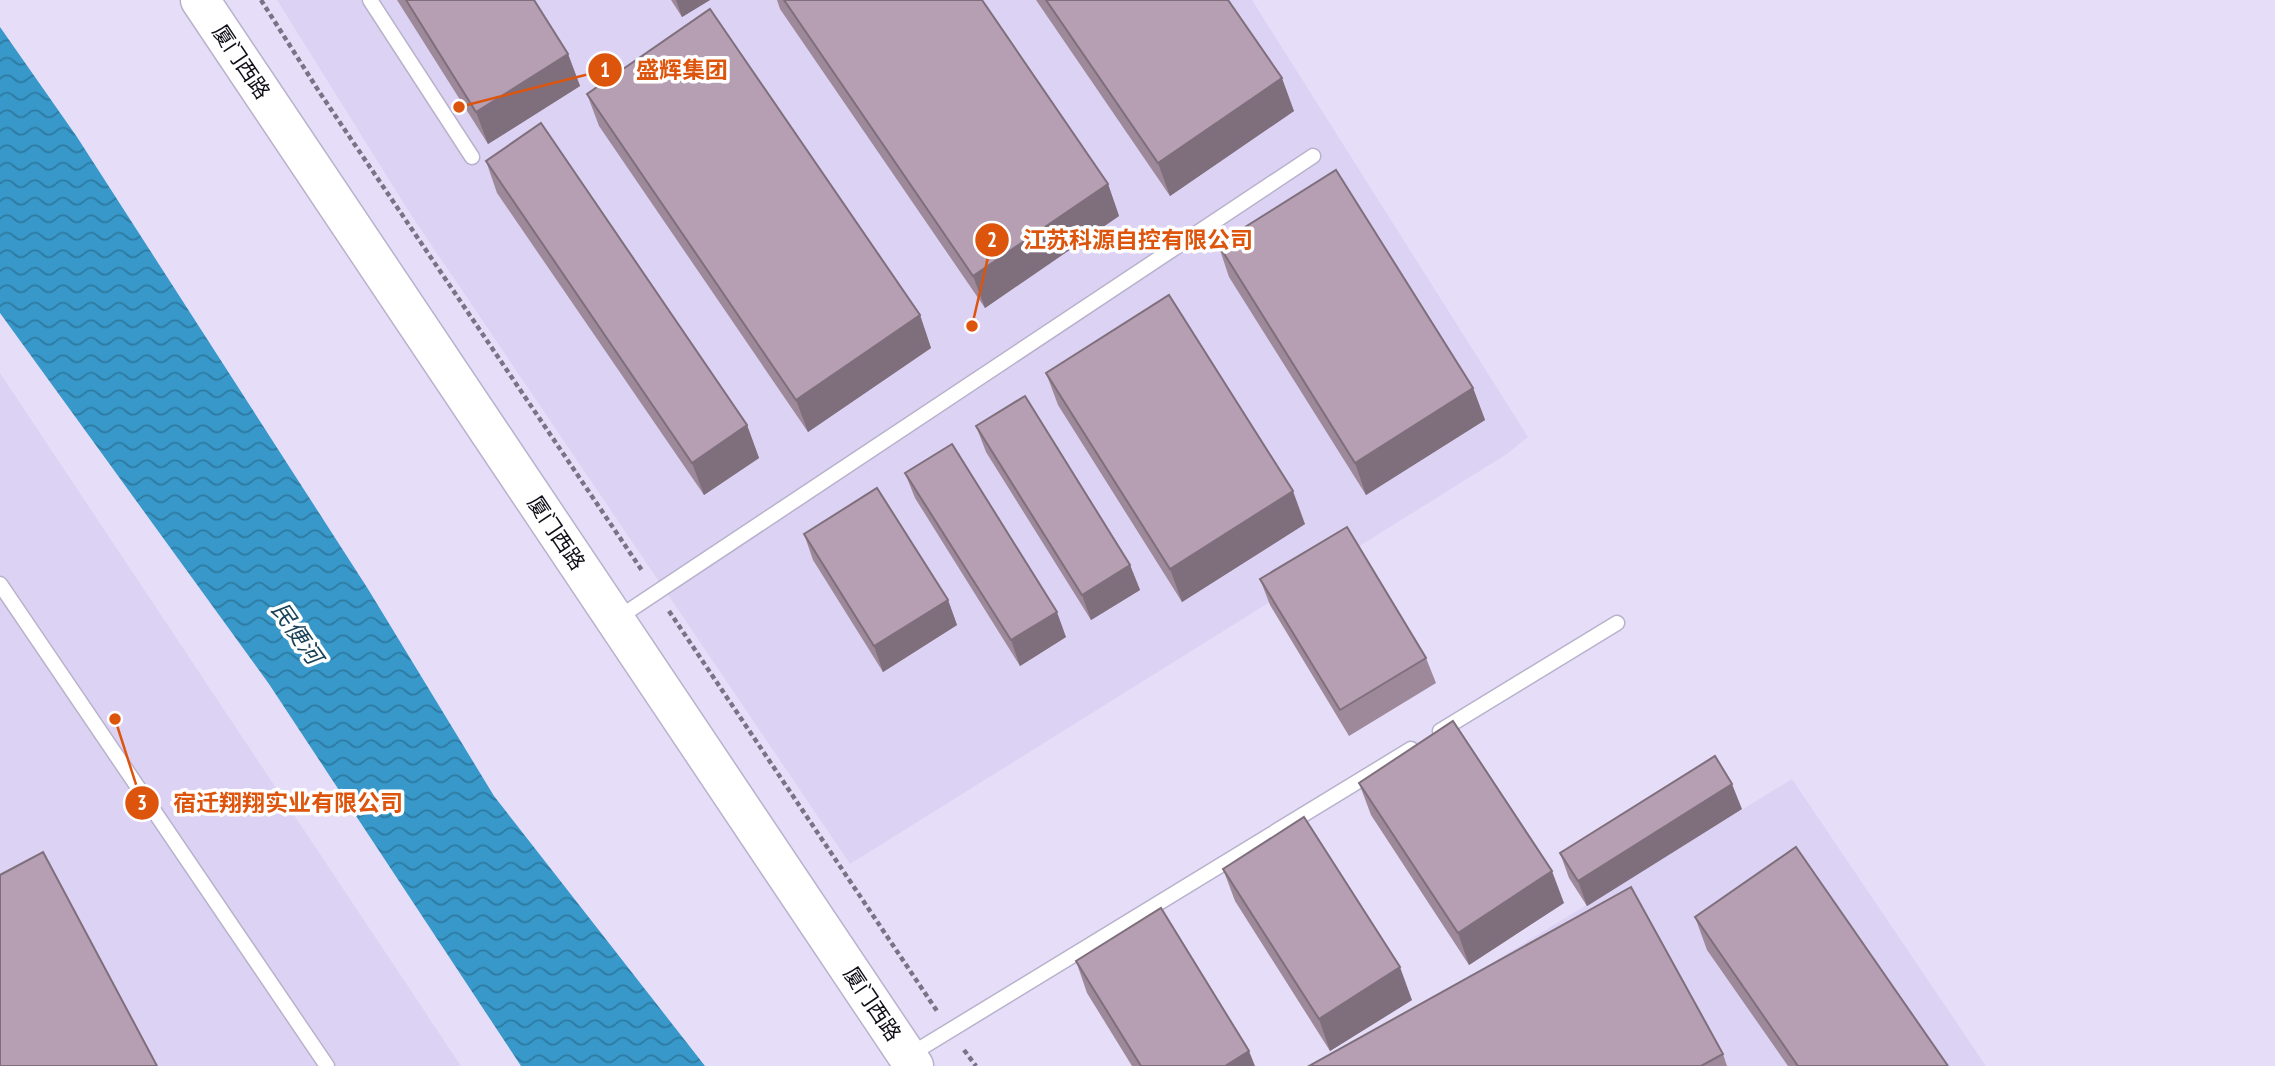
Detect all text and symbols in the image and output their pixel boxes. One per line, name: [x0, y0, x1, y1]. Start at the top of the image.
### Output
street label: 厦门西路: [207, 19, 276, 104]
callout: 盛辉集团: [587, 48, 742, 92]
text: 盛辉集团: [636, 55, 728, 84]
text: 1: [600, 56, 610, 83]
callout: 江苏科源自控有限公司: [974, 218, 1267, 262]
text: 江苏科源自控有限公司: [1023, 225, 1253, 254]
text: 2: [987, 226, 997, 253]
street label: 厦门西路: [522, 490, 591, 575]
water label: 民便河: [266, 596, 331, 673]
callout: 宿迁翔翔实业有限公司: [124, 781, 417, 825]
text: 宿迁翔翔实业有限公司: [173, 788, 403, 817]
text: 3: [137, 789, 147, 816]
street label: 厦门西路: [838, 961, 907, 1046]

